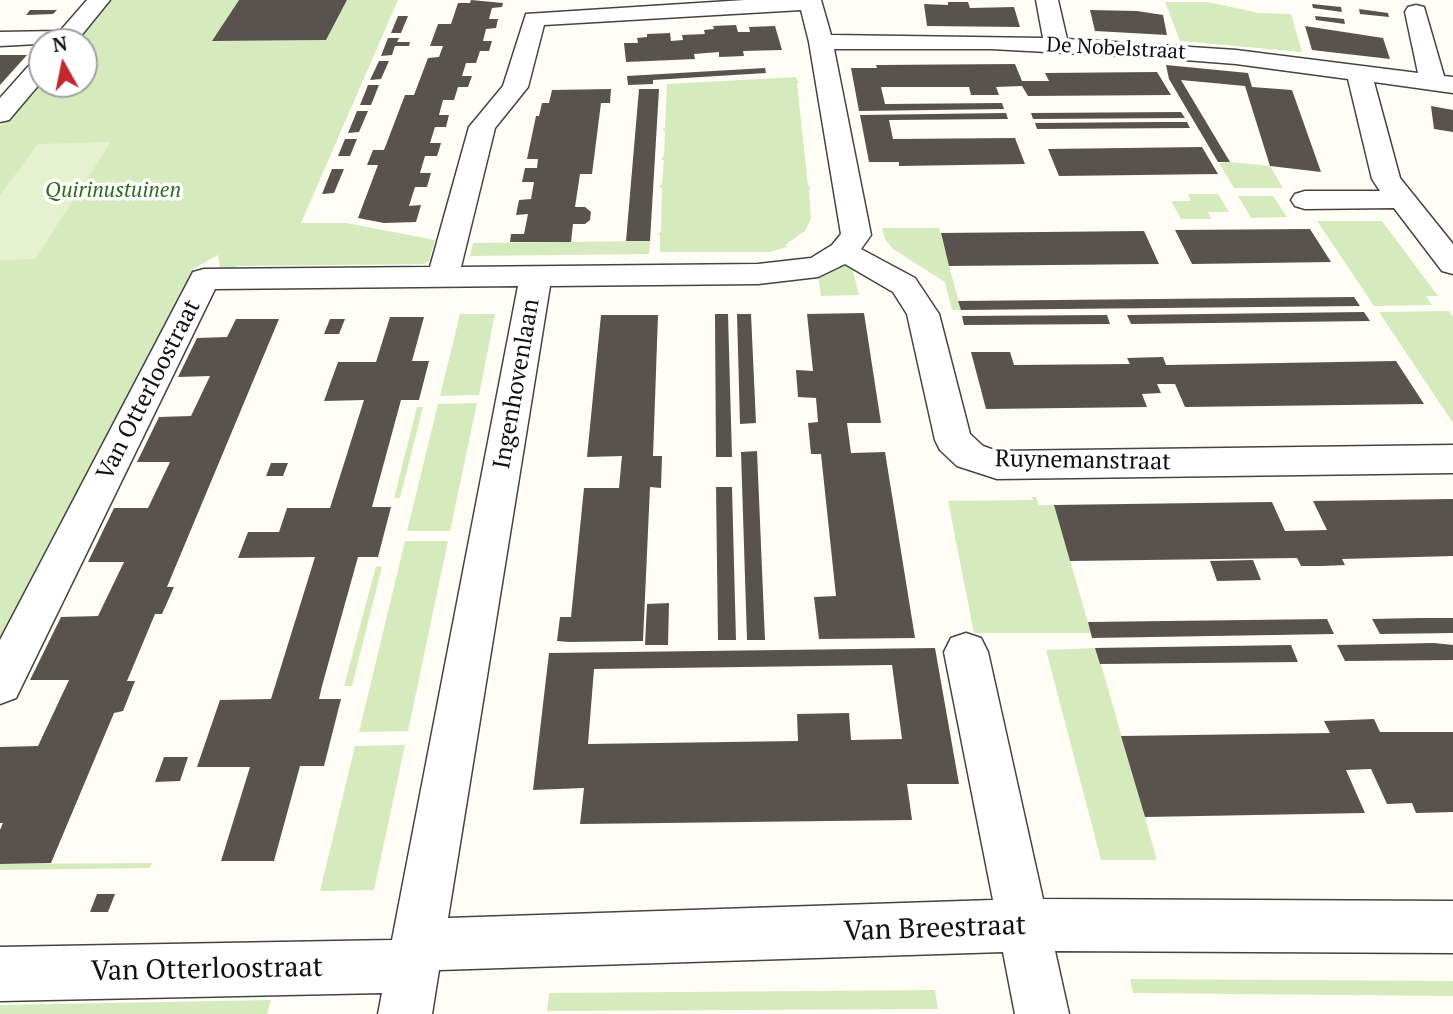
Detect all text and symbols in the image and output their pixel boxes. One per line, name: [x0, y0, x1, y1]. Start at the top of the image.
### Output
north arrow: [28, 28, 98, 98]
text: N: [51, 30, 69, 57]
street label: De Nobelstraat: [1046, 33, 1186, 65]
park label: Quirinustuinen: [45, 178, 181, 204]
street label: Van Otterloostraat: [91, 295, 207, 485]
street label: Ingenhovenlaan: [488, 297, 546, 471]
street label: Ruynemanstraat: [995, 445, 1171, 477]
street label: Van Breestraat: [843, 909, 1027, 949]
street label: Van Otterloostraat: [91, 951, 323, 989]

